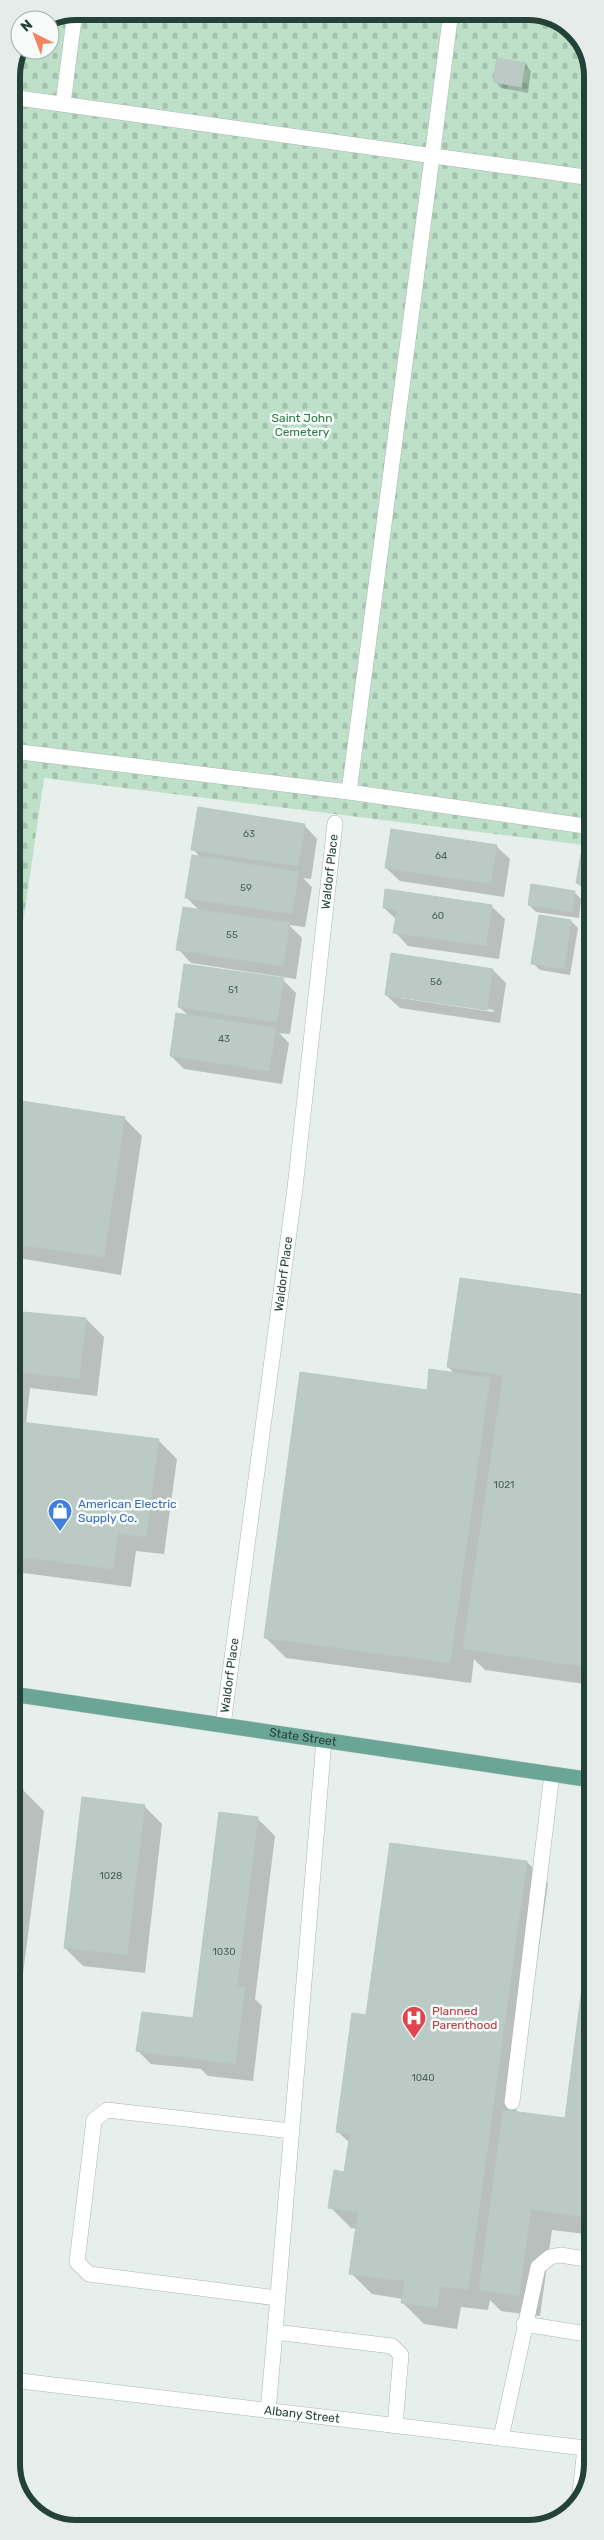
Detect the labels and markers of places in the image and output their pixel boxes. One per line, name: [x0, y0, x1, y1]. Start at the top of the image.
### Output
place label: American Electric Supply Co.: [78, 1497, 177, 1525]
shop icon: American Electric Supply Co.: [47, 1498, 73, 1532]
place label: Planned Parenthood: [432, 2004, 497, 2032]
hospital icon: Planned Parenthood: [401, 2005, 427, 2039]

